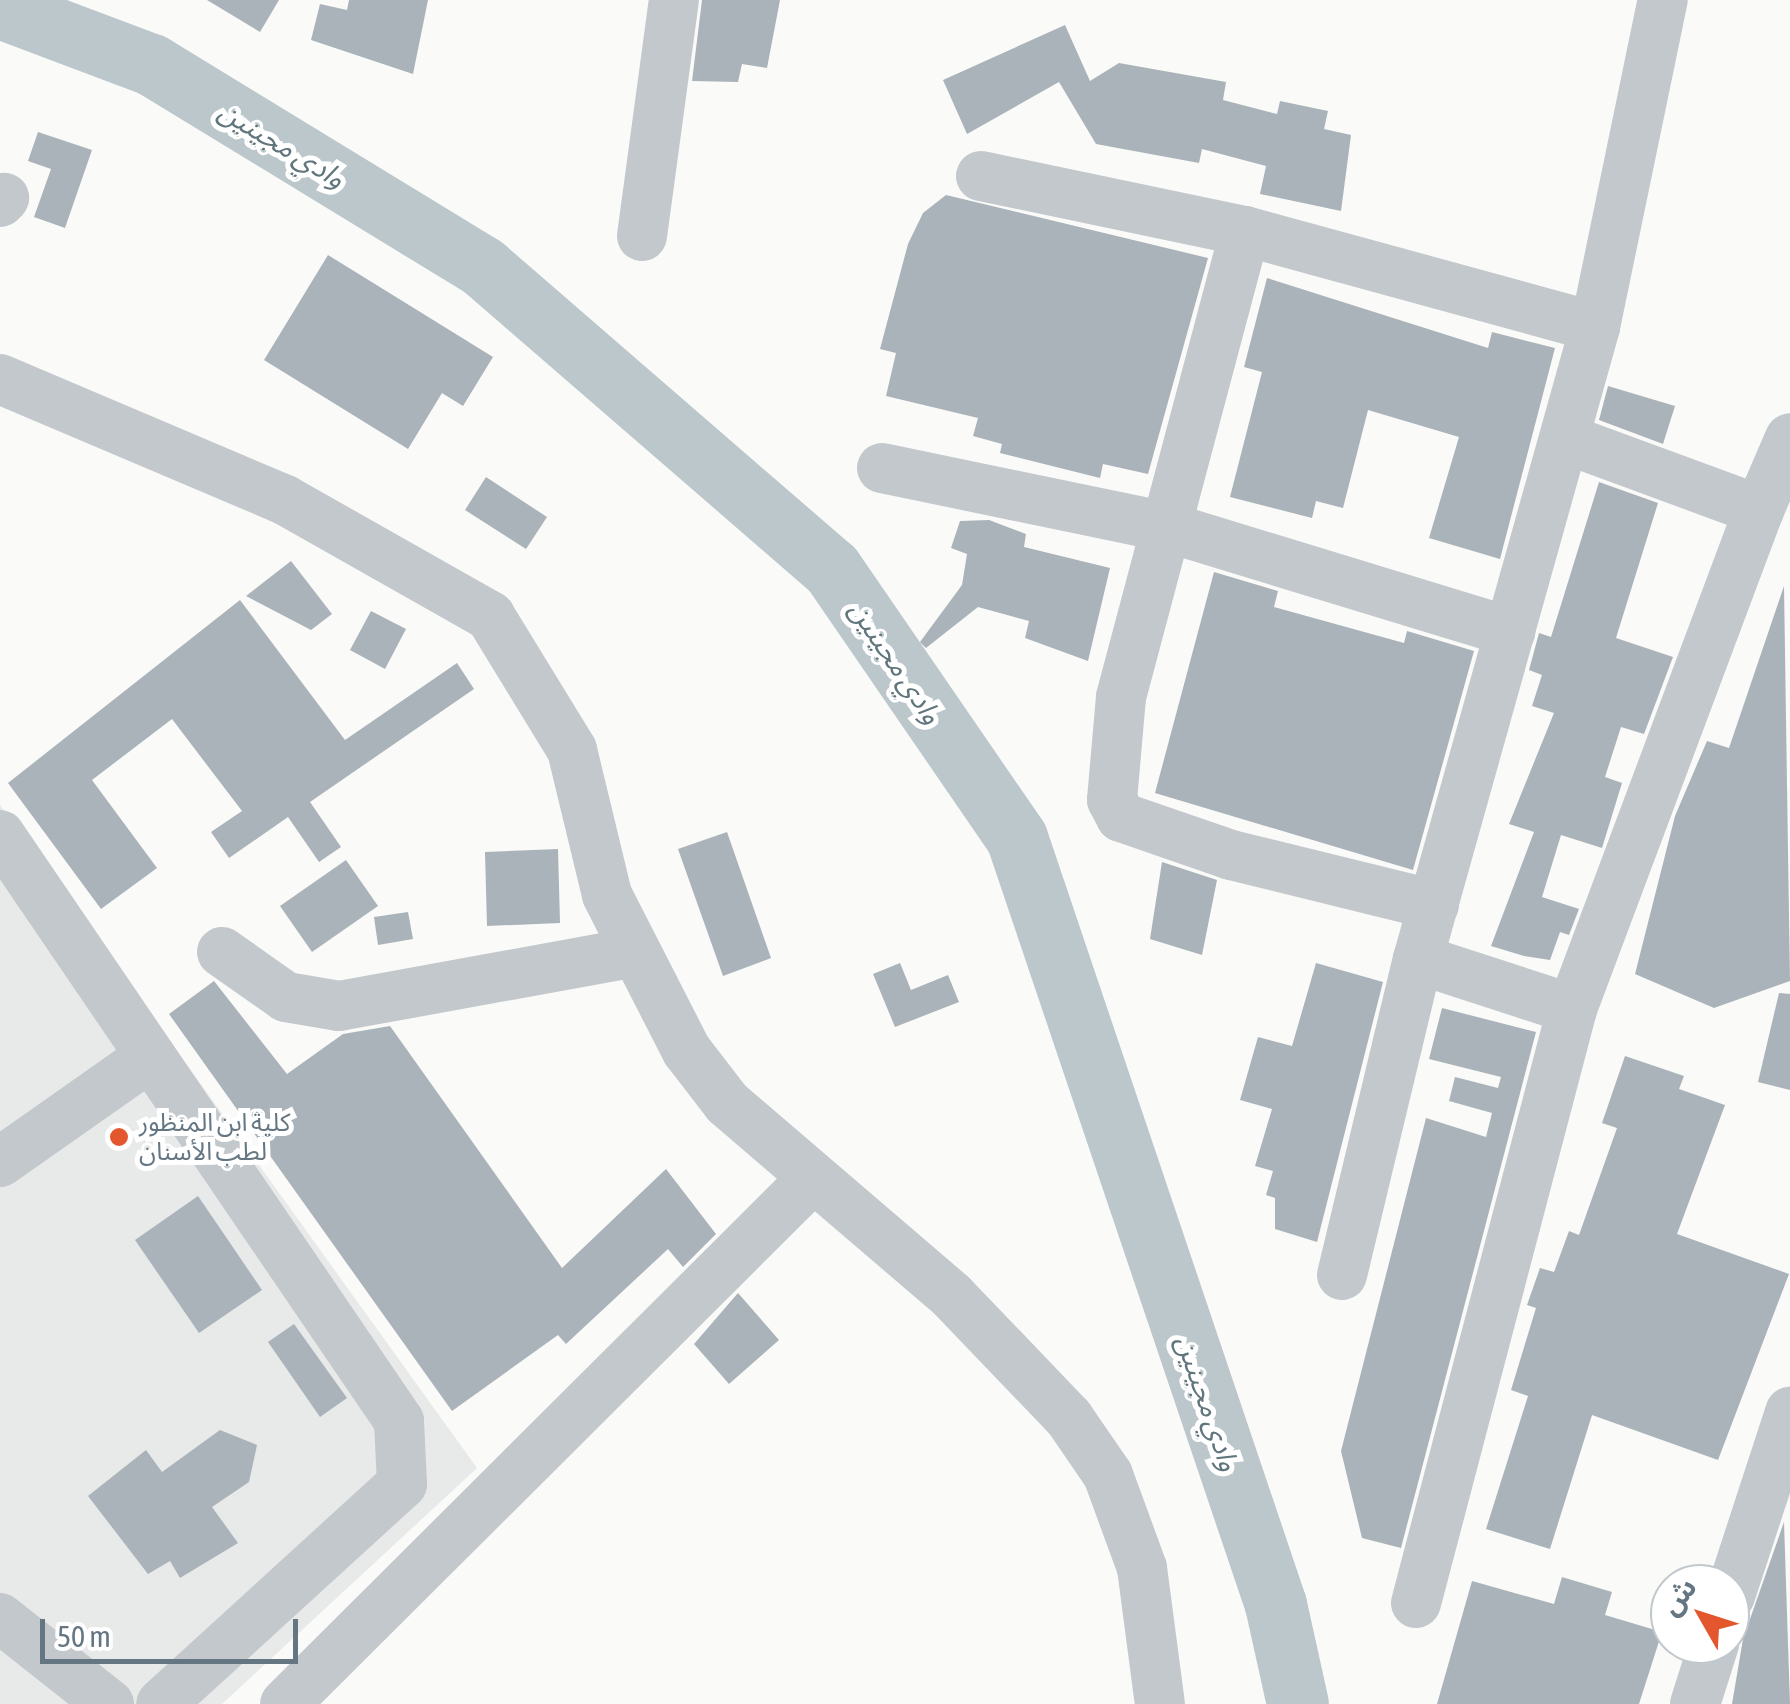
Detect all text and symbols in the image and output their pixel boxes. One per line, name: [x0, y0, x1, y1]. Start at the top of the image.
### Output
water label: وادي مجينين: [213, 93, 351, 195]
water label: وادي مجينين: [843, 594, 949, 730]
place label: كلية ابن المنظور لطب الأسنان: [139, 1108, 290, 1167]
marker: كلية ابن المنظور لطب الأسنان: [108, 1126, 130, 1148]
water label: وادي مجينين: [1169, 1331, 1247, 1475]
north arrow: [1650, 1564, 1750, 1664]
text: ش: [1654, 1571, 1703, 1621]
scale bar: [45, 1599, 302, 1661]
text: 50 m: [57, 1619, 111, 1653]

